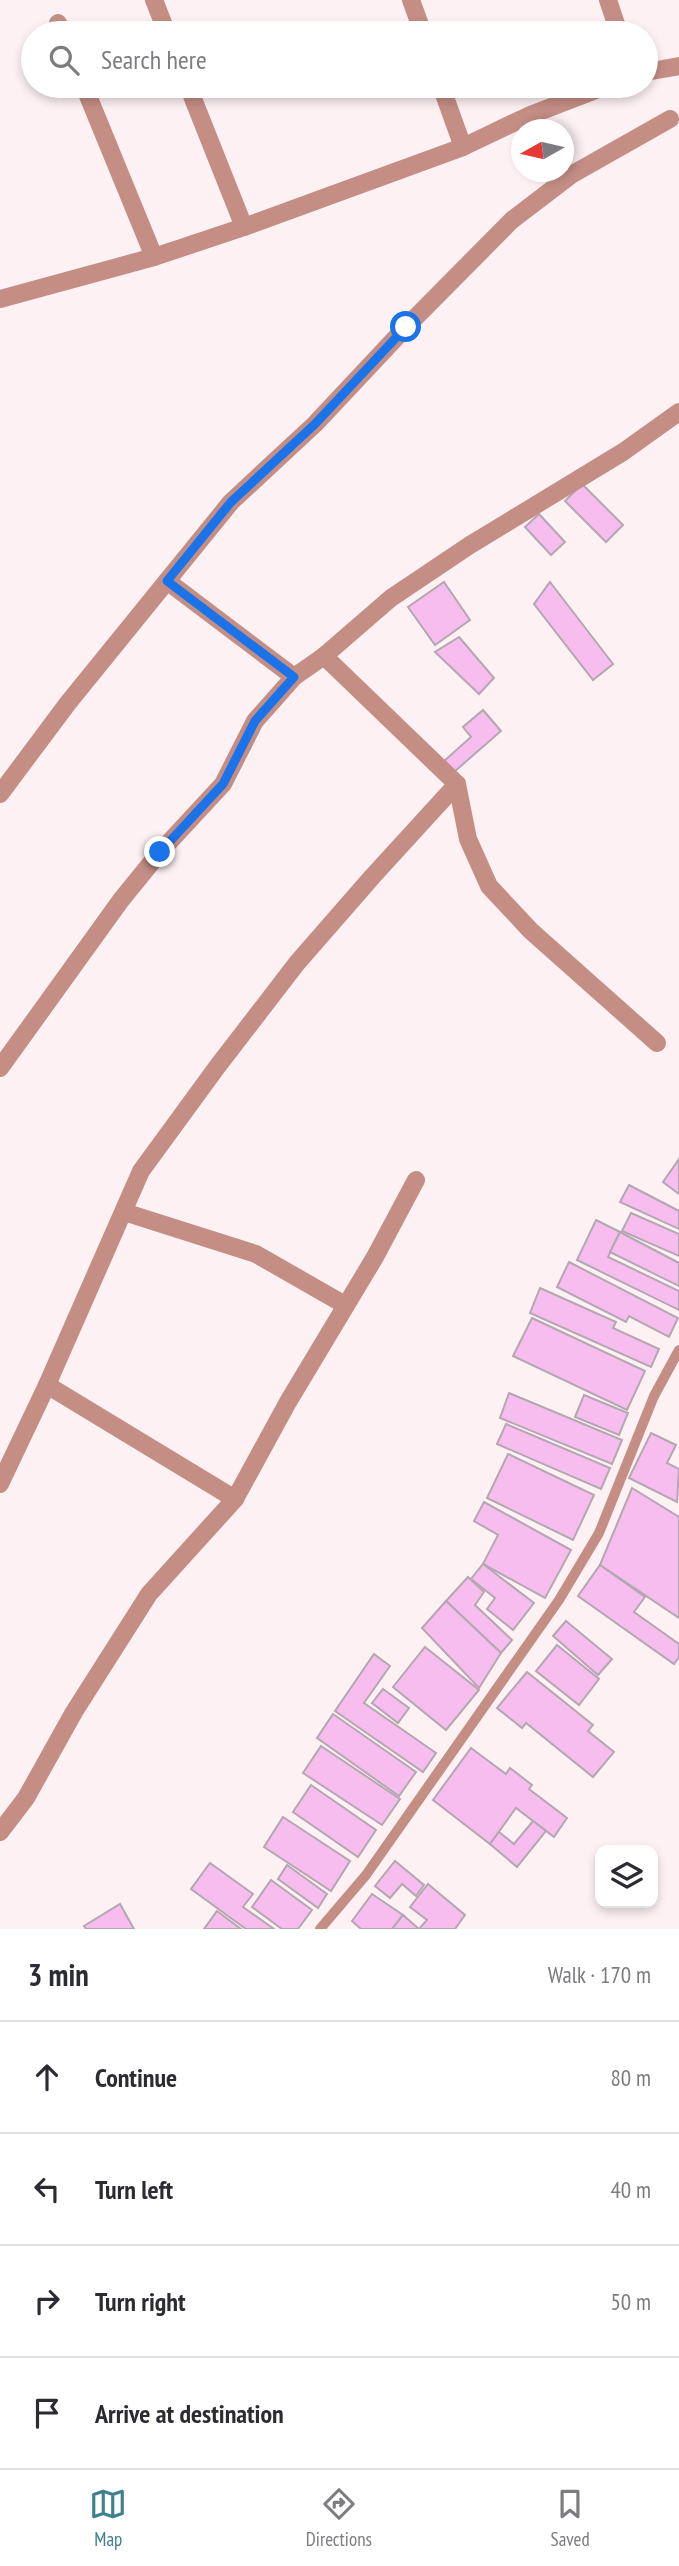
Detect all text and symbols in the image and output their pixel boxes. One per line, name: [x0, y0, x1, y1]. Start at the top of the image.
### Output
search box: [21, 21, 658, 98]
icon: search: [45, 41, 83, 79]
text: Search here: [101, 43, 207, 76]
north arrow: [511, 119, 574, 182]
route start: [390, 311, 421, 342]
route end: [144, 836, 175, 867]
map controls: [595, 1845, 658, 1908]
button: layers: [595, 1845, 658, 1908]
text: 3 min: [28, 1955, 89, 1994]
text: Walk · 170 m: [548, 1960, 651, 1989]
icon: ahead: [28, 2058, 66, 2096]
text: Continue: [95, 2061, 177, 2094]
text: 80 m: [610, 2063, 651, 2092]
icon: left: [28, 2170, 66, 2208]
text: Turn left: [95, 2173, 173, 2206]
text: 40 m: [610, 2175, 651, 2204]
icon: right: [28, 2282, 66, 2320]
text: Turn right: [95, 2285, 186, 2318]
text: 50 m: [610, 2287, 651, 2316]
icon: arrive: [28, 2394, 66, 2432]
text: Arrive at destination: [95, 2397, 284, 2430]
tab: Map: [89, 2485, 127, 2551]
tab: Directions: [306, 2485, 372, 2551]
tab: Saved: [551, 2485, 590, 2551]

